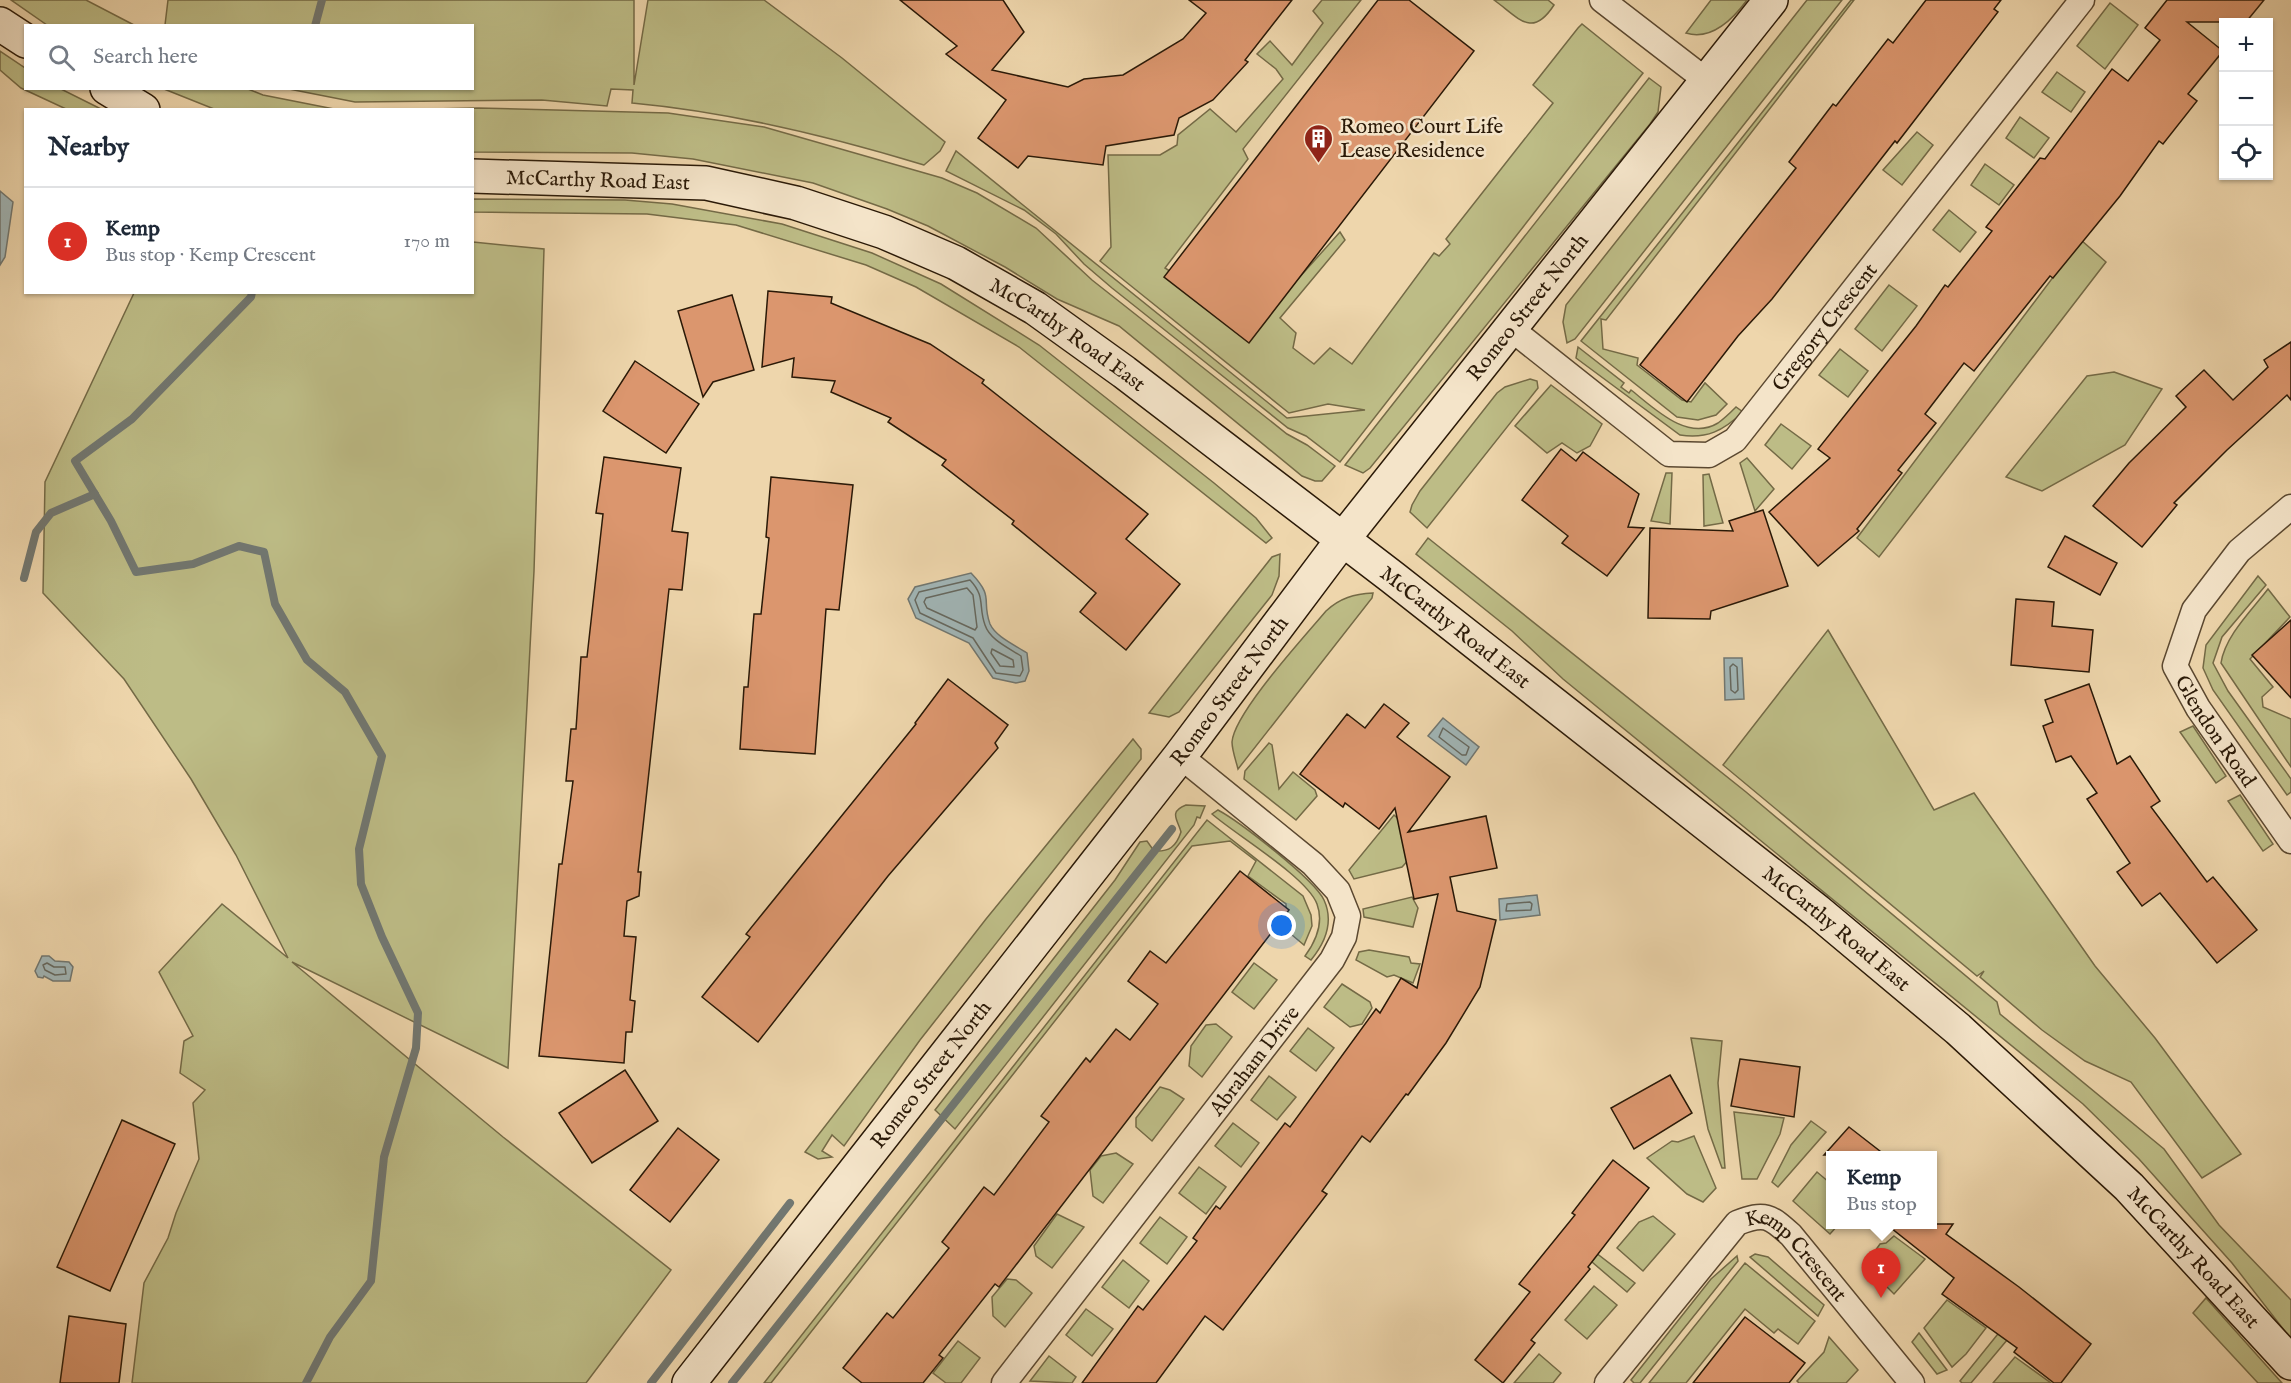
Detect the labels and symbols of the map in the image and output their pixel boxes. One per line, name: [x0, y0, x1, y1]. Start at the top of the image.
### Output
place label: Romeo Court Life Lease Residence: [1340, 114, 1504, 165]
building icon: Romeo Court Life Lease Residence: [1303, 122, 1335, 164]
street label: McCarthy Road East: [506, 165, 690, 198]
street label: Romeo Street North: [1462, 229, 1595, 387]
street label: Gregory Crescent: [1767, 258, 1884, 397]
street label: McCarthy Road East: [984, 273, 1150, 399]
street label: McCarthy Road East: [1374, 561, 1535, 695]
street label: Romeo Street North: [1165, 611, 1295, 772]
street label: Glendon Road: [2168, 671, 2262, 794]
street label: McCarthy Road East: [1756, 861, 1915, 998]
your location: [1267, 911, 1296, 940]
street label: Romeo Street North: [866, 996, 998, 1155]
street label: Abraham Drive: [1203, 1001, 1307, 1123]
street label: McCarthy Road East: [2120, 1181, 2265, 1335]
street label: Kemp Crescent: [1743, 1204, 1852, 1308]
pin: 1: [1862, 1248, 1900, 1298]

